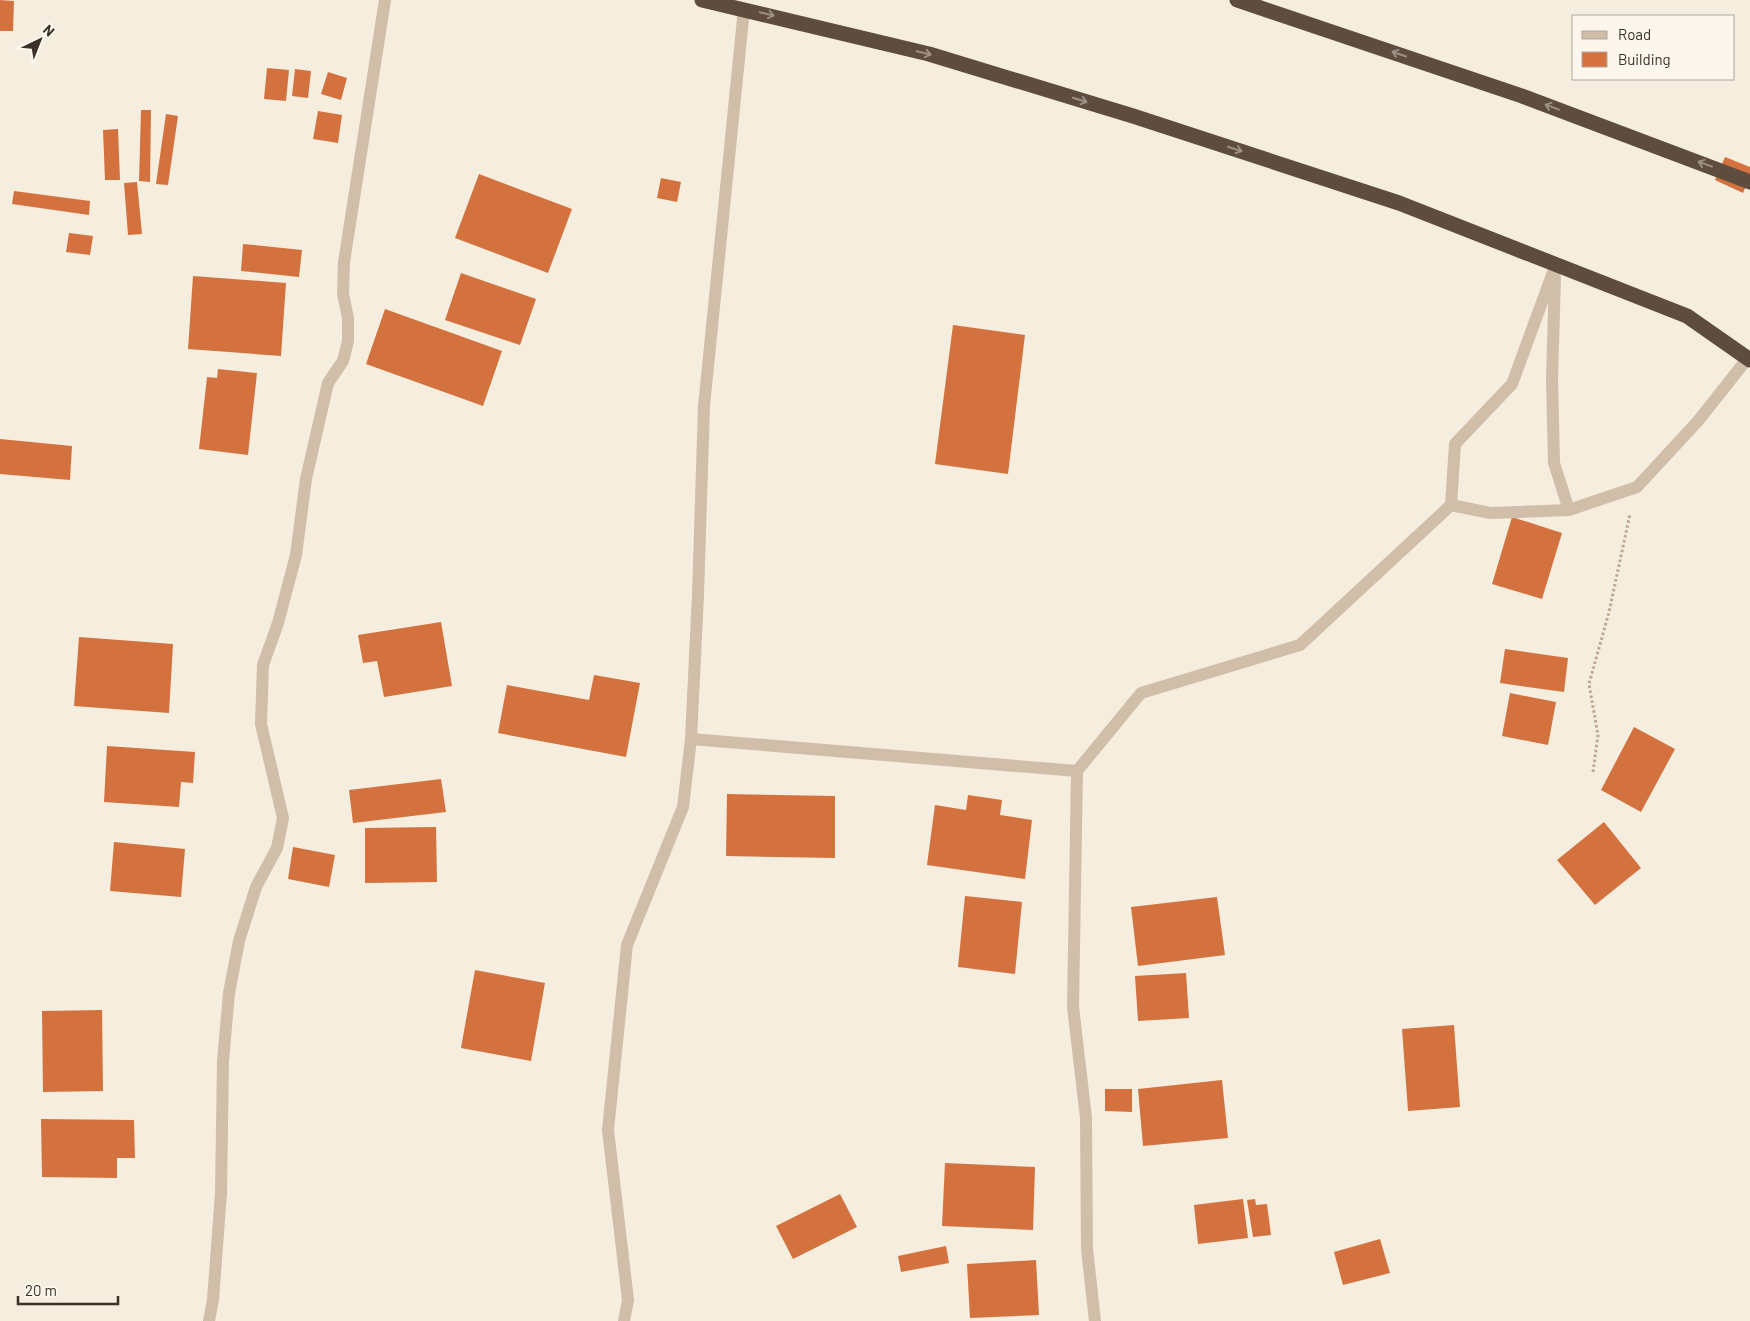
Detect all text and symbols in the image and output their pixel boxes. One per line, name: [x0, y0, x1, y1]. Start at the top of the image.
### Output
one-way arrow: [758, 10, 774, 20]
north arrow: [15, 15, 65, 65]
legend: [1572, 15, 1735, 80]
text: N: [40, 21, 58, 40]
text: Road: [1618, 25, 1651, 43]
one-way arrow: [916, 49, 932, 58]
one-way arrow: [1392, 49, 1407, 58]
text: Building: [1618, 50, 1671, 68]
one-way arrow: [1072, 95, 1088, 105]
one-way arrow: [1545, 102, 1561, 111]
one-way arrow: [1227, 144, 1243, 154]
one-way arrow: [1698, 159, 1713, 168]
scale bar: [18, 1274, 118, 1306]
text: 20 m: [25, 1281, 57, 1299]

